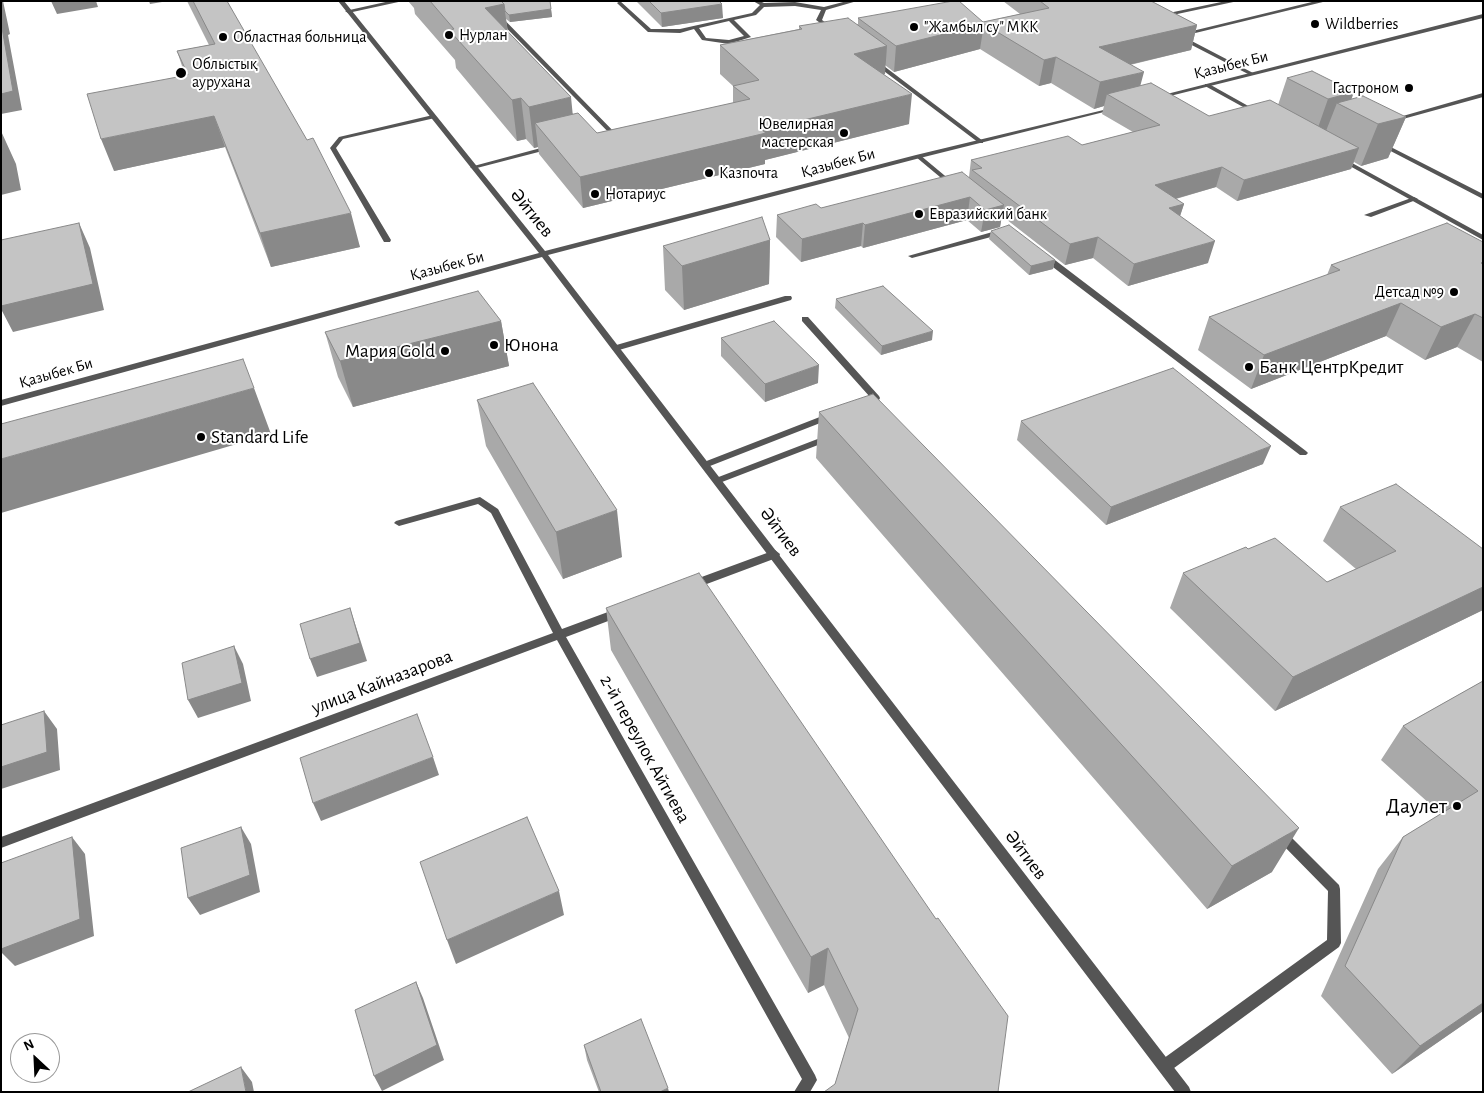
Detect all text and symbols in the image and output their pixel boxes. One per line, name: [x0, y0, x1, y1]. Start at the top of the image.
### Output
place label: Wildberries: [1325, 14, 1399, 34]
place label: "Жамбыл су" МКК: [924, 17, 1038, 37]
marker: Wildberries: [1309, 18, 1321, 30]
marker: "Жамбыл су" МКК: [908, 21, 920, 33]
place label: Нурлан: [459, 25, 508, 45]
place label: Областная больница: [233, 27, 367, 47]
marker: Нурлан: [443, 29, 455, 41]
marker: Областная больница: [217, 31, 229, 43]
street label: Қазыбек Би: [1192, 47, 1270, 83]
place label: Облыстық аурухана: [192, 54, 258, 92]
marker: Облыстық аурухана: [174, 66, 188, 80]
place label: Гастроном: [1332, 78, 1399, 98]
marker: Гастроном: [1403, 82, 1415, 94]
place label: Ювелирная мастерская: [758, 114, 834, 152]
marker: Ювелирная мастерская: [838, 127, 850, 139]
street label: Қазыбек Би: [799, 144, 877, 182]
place label: Казпочта: [719, 163, 778, 183]
marker: Казпочта: [703, 167, 715, 179]
street label: Әйтиев: [505, 184, 559, 242]
place label: Нотариус: [605, 184, 666, 204]
marker: Нотариус: [589, 188, 601, 200]
place label: Евразийский банк: [929, 204, 1047, 224]
marker: Евразийский банк: [913, 208, 925, 220]
street label: Қазыбек Би: [408, 247, 486, 285]
place label: Детсад №9: [1375, 282, 1444, 302]
marker: Детсад №9: [1448, 286, 1460, 298]
place label: Юнона: [504, 334, 559, 356]
marker: Юнона: [488, 339, 500, 351]
place label: Мария Gold: [345, 340, 435, 362]
marker: Мария Gold: [439, 345, 451, 357]
street label: Қазыбек Би: [17, 353, 95, 393]
place label: Банк ЦентрКредит: [1259, 356, 1403, 378]
marker: Банк ЦентрКредит: [1243, 361, 1255, 373]
place label: Standard Life: [211, 426, 309, 448]
marker: Standard Life: [195, 431, 207, 443]
street label: Әйтиев: [755, 503, 807, 561]
street label: улица Кайназарова: [308, 645, 456, 719]
street label: 2-й переулок Айтиева: [595, 671, 695, 827]
place label: Даулет: [1386, 793, 1447, 819]
marker: Даулет: [1451, 800, 1463, 812]
street label: Әйтиев: [1000, 826, 1052, 884]
north arrow: [10, 1033, 60, 1083]
text: N: [22, 1037, 36, 1054]

